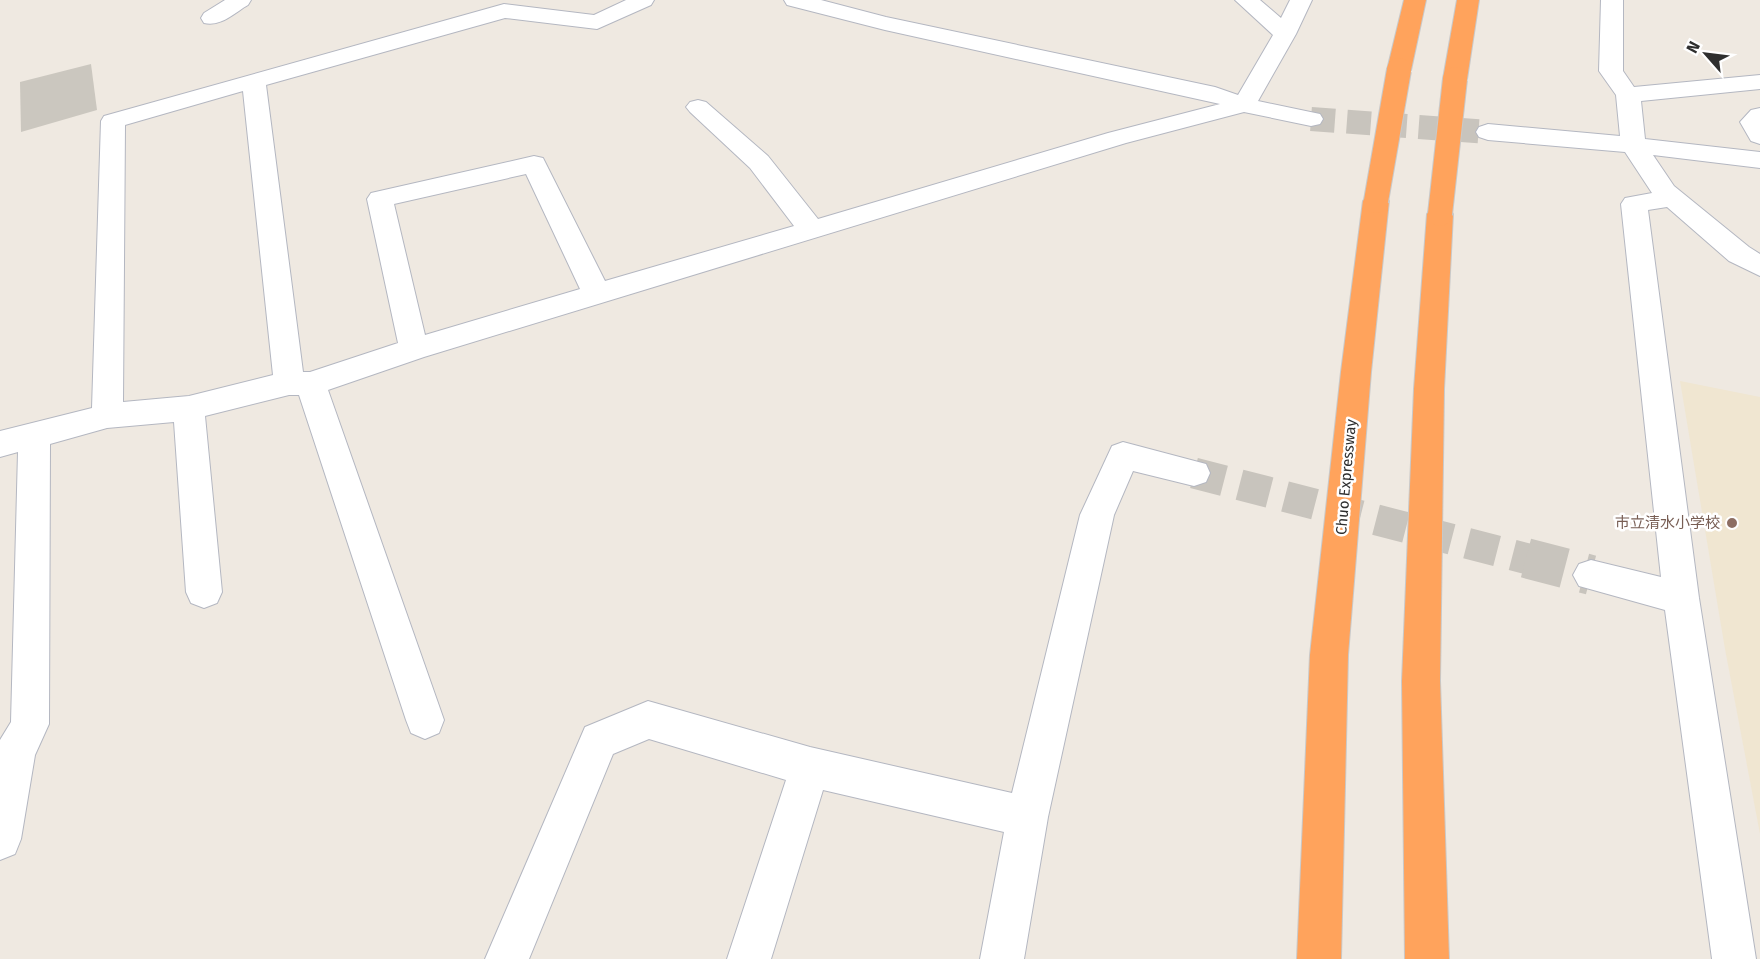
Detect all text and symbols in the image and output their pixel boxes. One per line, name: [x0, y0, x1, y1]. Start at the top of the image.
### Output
north arrow: [1676, 24, 1736, 84]
text: N: [1682, 38, 1704, 56]
street label: Chuo Expressway: [1332, 418, 1360, 536]
place label: 市立清水小学校: [1615, 514, 1720, 532]
marker: 市立清水小学校: [1725, 516, 1739, 530]

